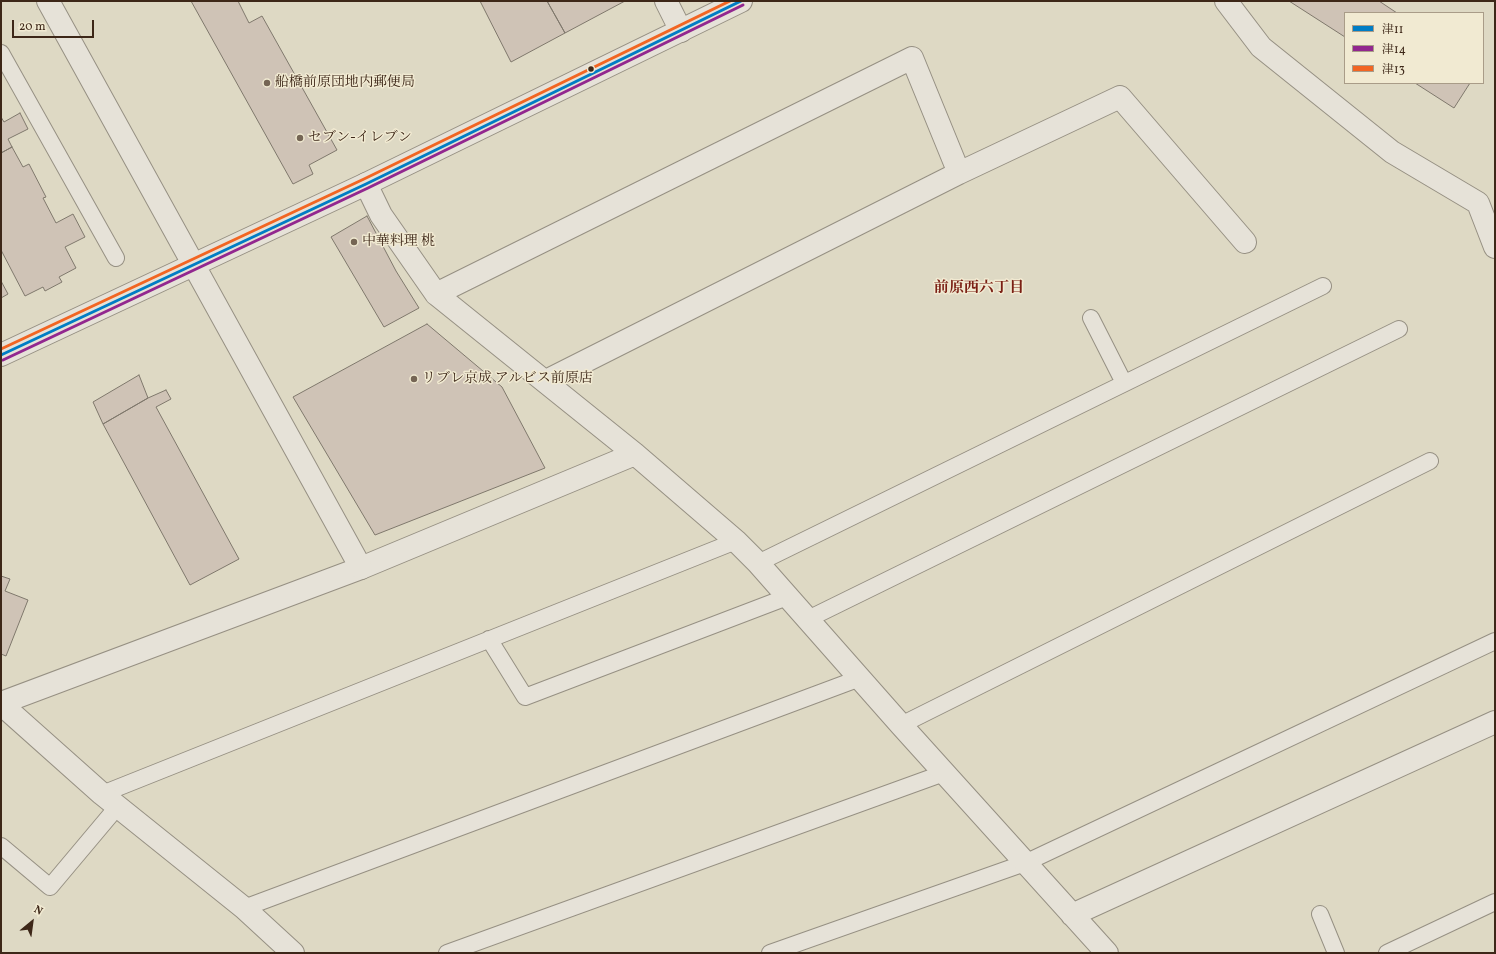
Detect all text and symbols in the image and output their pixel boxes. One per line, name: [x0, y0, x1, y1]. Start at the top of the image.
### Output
scale bar: [14, 12, 96, 38]
legend: [1344, 12, 1484, 84]
text: 20 m: [19, 19, 46, 35]
text: 津11: [1382, 22, 1403, 38]
text: 津14: [1382, 42, 1406, 58]
text: 津13: [1382, 62, 1405, 78]
unlabelled marker: [586, 64, 596, 74]
place label: 船橋前原団地内郵便局: [275, 75, 415, 91]
marker: 船橋前原団地内郵便局: [262, 78, 272, 88]
place label: セブン-イレブン: [308, 130, 412, 146]
marker: セブン-イレブン: [295, 133, 305, 143]
place label: 中華料理 桃: [362, 234, 435, 250]
marker: 中華料理 桃: [349, 237, 359, 247]
district label: 前原西六丁目: [934, 280, 1024, 298]
place label: リブレ京成 アルビス前原店: [422, 371, 593, 387]
marker: リブレ京成 アルビス前原店: [409, 374, 419, 384]
north arrow: [12, 902, 52, 942]
text: N: [31, 903, 45, 920]

